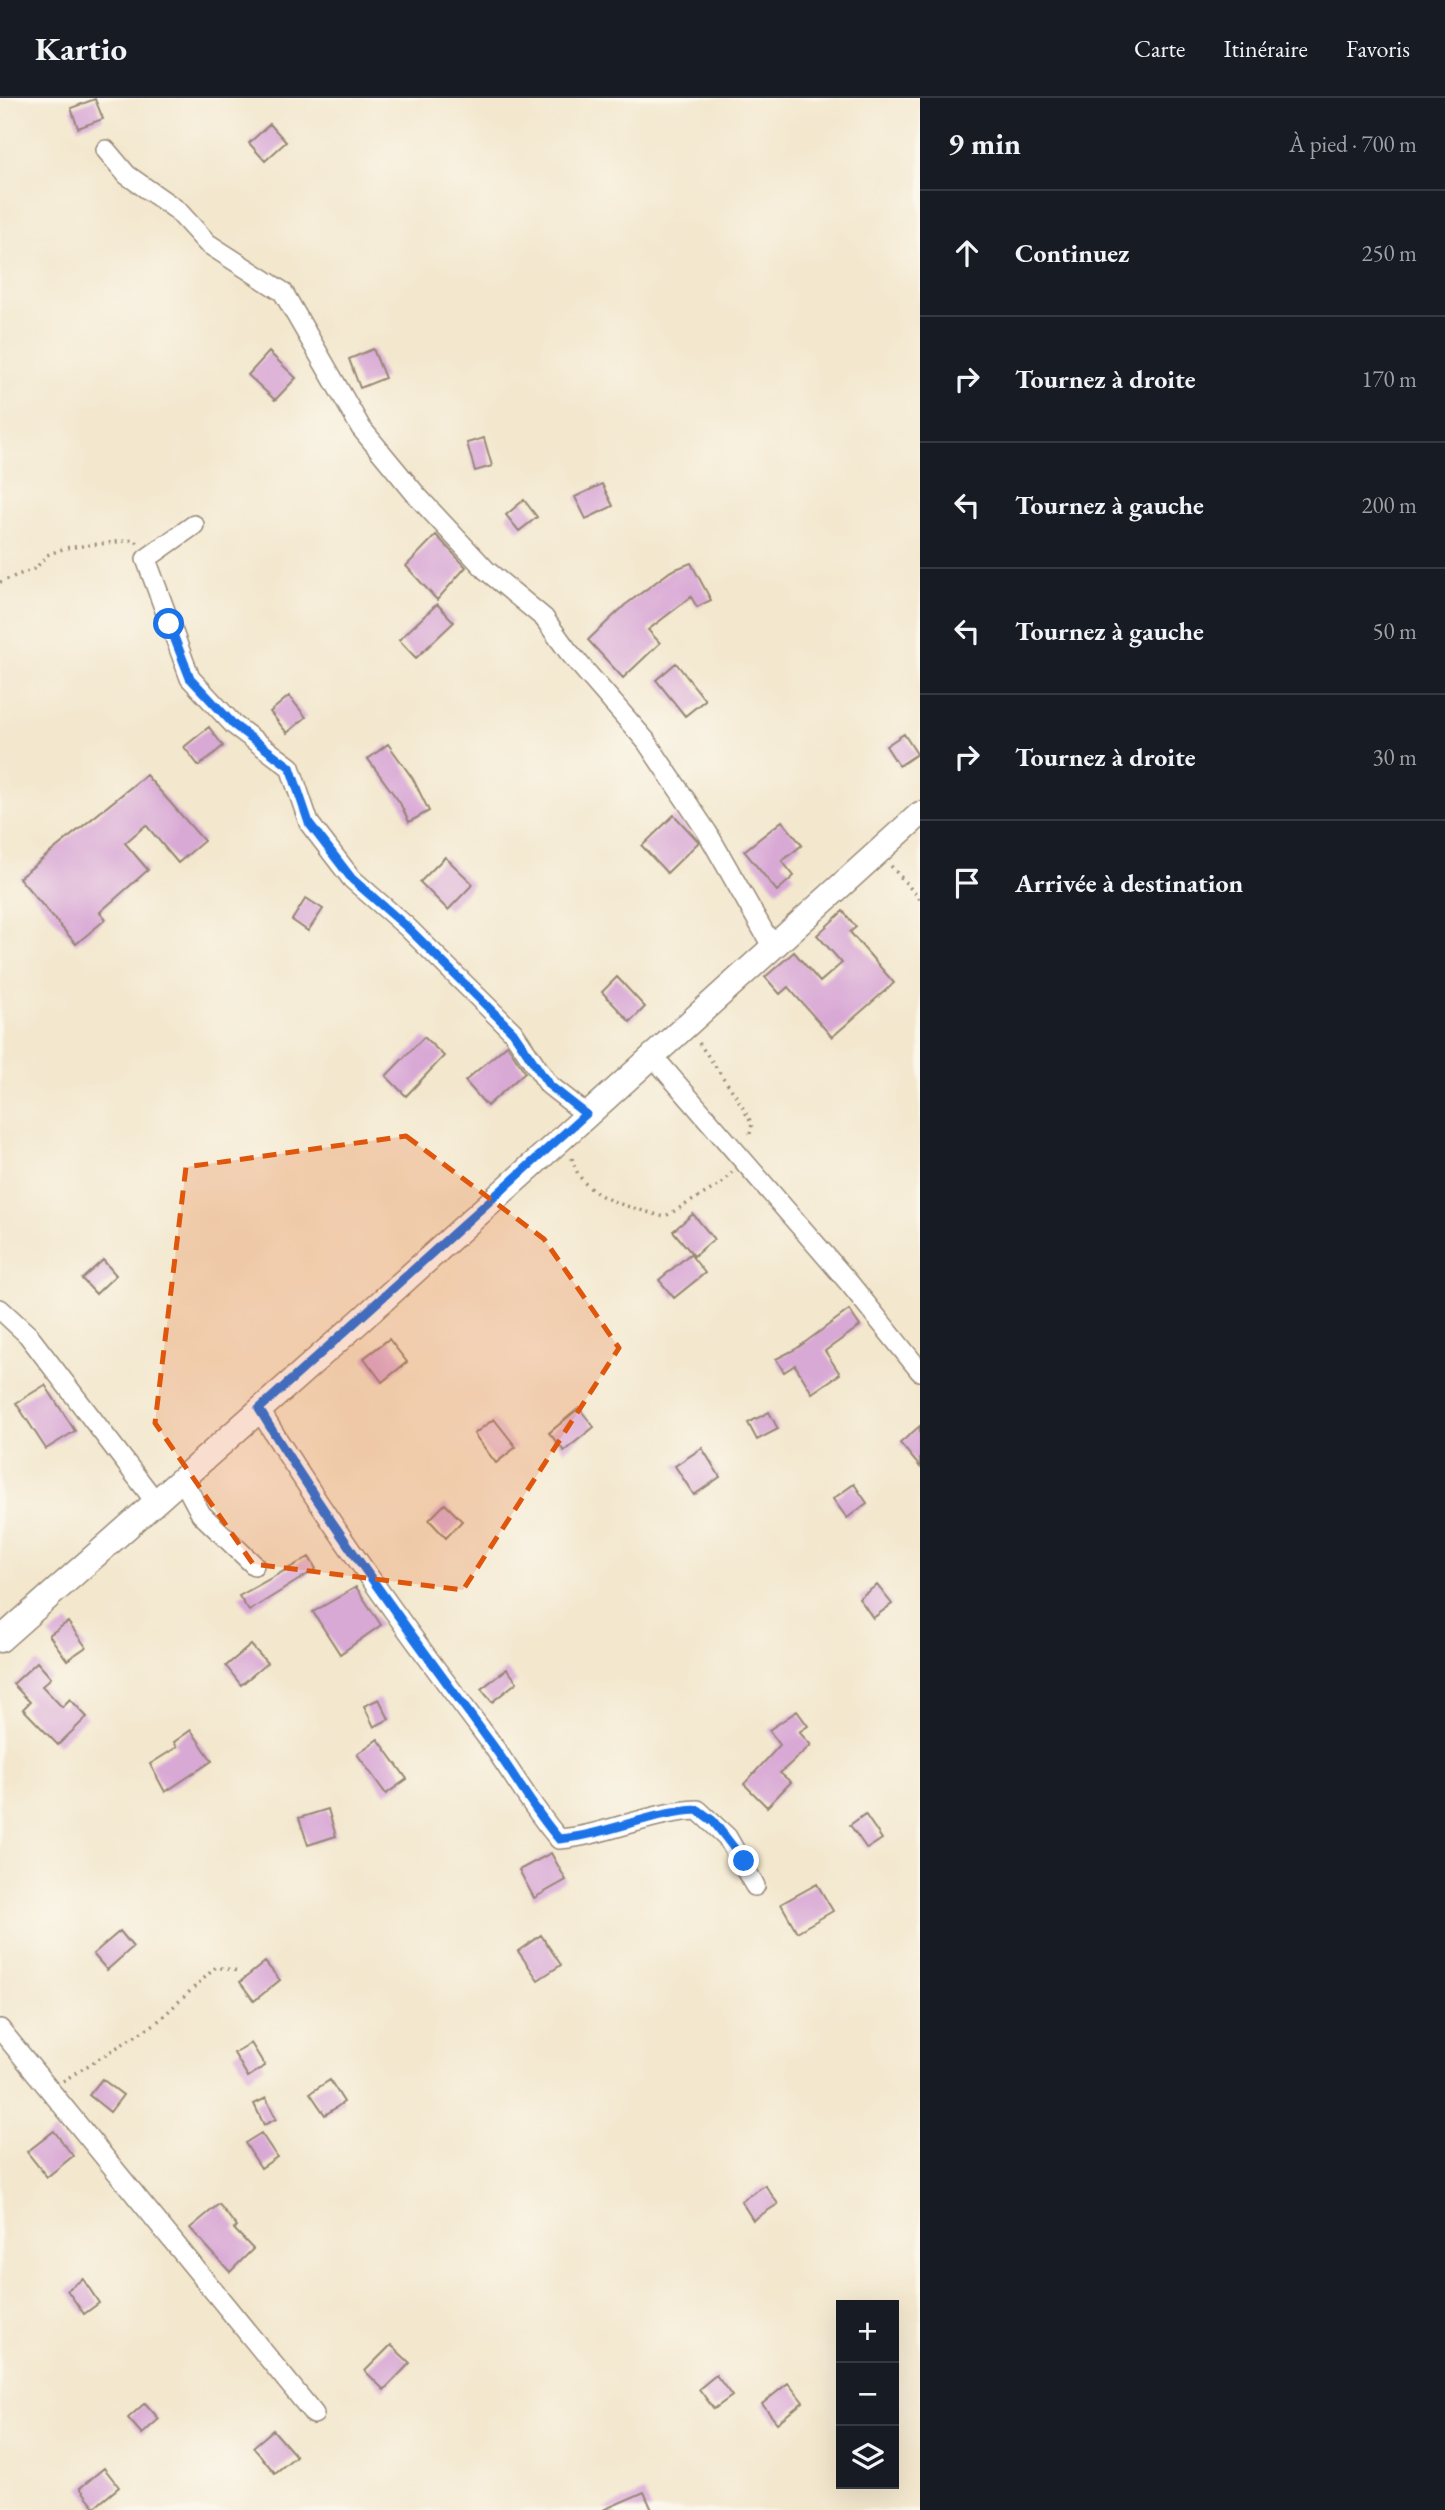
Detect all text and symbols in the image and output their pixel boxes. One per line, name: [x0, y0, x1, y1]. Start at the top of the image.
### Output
text: Kartio: [35, 27, 127, 70]
text: Carte: [1134, 33, 1185, 64]
text: Itinéraire: [1223, 33, 1308, 64]
text: Favoris: [1346, 33, 1410, 64]
text: 9 min: [948, 124, 1021, 163]
text: À pied · 700 m: [1289, 129, 1417, 159]
icon: ahead: [948, 234, 986, 272]
text: Continuez: [1015, 236, 1129, 270]
text: 250 m: [1361, 238, 1417, 268]
icon: right: [948, 360, 986, 398]
text: Tournez à droite: [1015, 362, 1196, 396]
text: 170 m: [1361, 364, 1417, 394]
icon: left: [948, 486, 986, 524]
text: Tournez à gauche: [1015, 488, 1204, 522]
text: 200 m: [1361, 490, 1417, 520]
route start: [153, 608, 184, 639]
icon: left: [948, 612, 986, 650]
text: Tournez à gauche: [1015, 614, 1204, 648]
text: 50 m: [1372, 616, 1417, 646]
icon: right: [948, 738, 986, 776]
text: Tournez à droite: [1015, 740, 1196, 774]
text: 30 m: [1372, 742, 1417, 772]
icon: arrive: [948, 864, 986, 902]
text: Arrivée à destination: [1015, 866, 1243, 900]
route end: [728, 1845, 759, 1876]
map controls: [836, 2300, 899, 2489]
button: +: [836, 2300, 899, 2363]
button: −: [836, 2363, 899, 2426]
button: layers: [836, 2426, 899, 2489]

